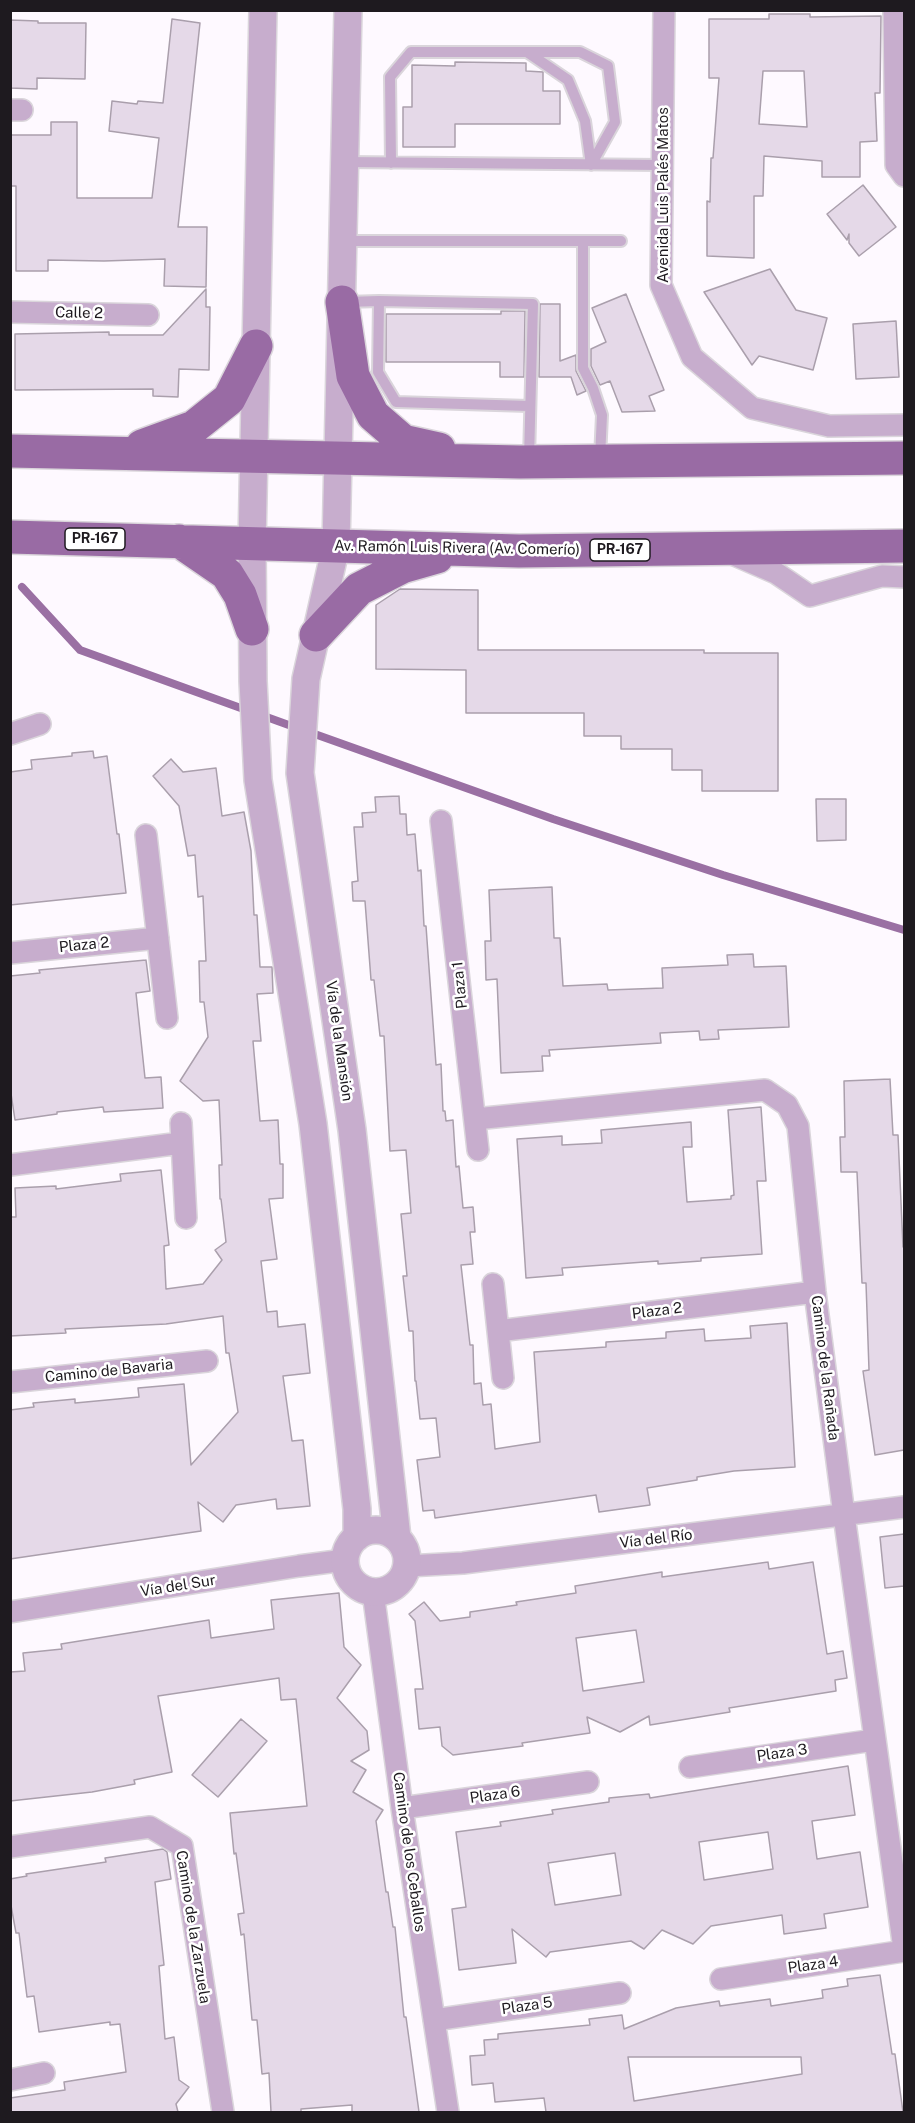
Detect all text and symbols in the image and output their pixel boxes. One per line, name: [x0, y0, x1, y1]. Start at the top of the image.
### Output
street label: Avenida Luis Palés Matos: [654, 107, 672, 283]
street label: Calle 2: [55, 304, 103, 322]
road number: PR-167: [65, 528, 125, 550]
street label: Av. Ramón Luis Rivera (Av. Comerío): [334, 537, 580, 559]
road number: PR-167: [590, 539, 650, 561]
street label: Plaza 2: [58, 933, 110, 957]
street label: Plaza 1: [449, 960, 471, 1010]
street label: Vía de la Mansión: [322, 980, 356, 1102]
street label: Camino de la Rañada: [807, 1294, 843, 1442]
street label: Plaza 2: [631, 1299, 683, 1323]
street label: Camino de Bavaria: [44, 1355, 174, 1387]
street label: Vía del Río: [619, 1526, 693, 1552]
street label: Vía del Sur: [139, 1571, 217, 1601]
street label: Plaza 3: [756, 1741, 808, 1765]
street label: Camino de los Ceballos: [389, 1771, 429, 1933]
street label: Plaza 6: [469, 1783, 521, 1807]
street label: Camino de la Zarzuela: [172, 1849, 214, 2005]
street label: Plaza 4: [787, 1953, 839, 1977]
street label: Plaza 5: [500, 1994, 554, 2018]

